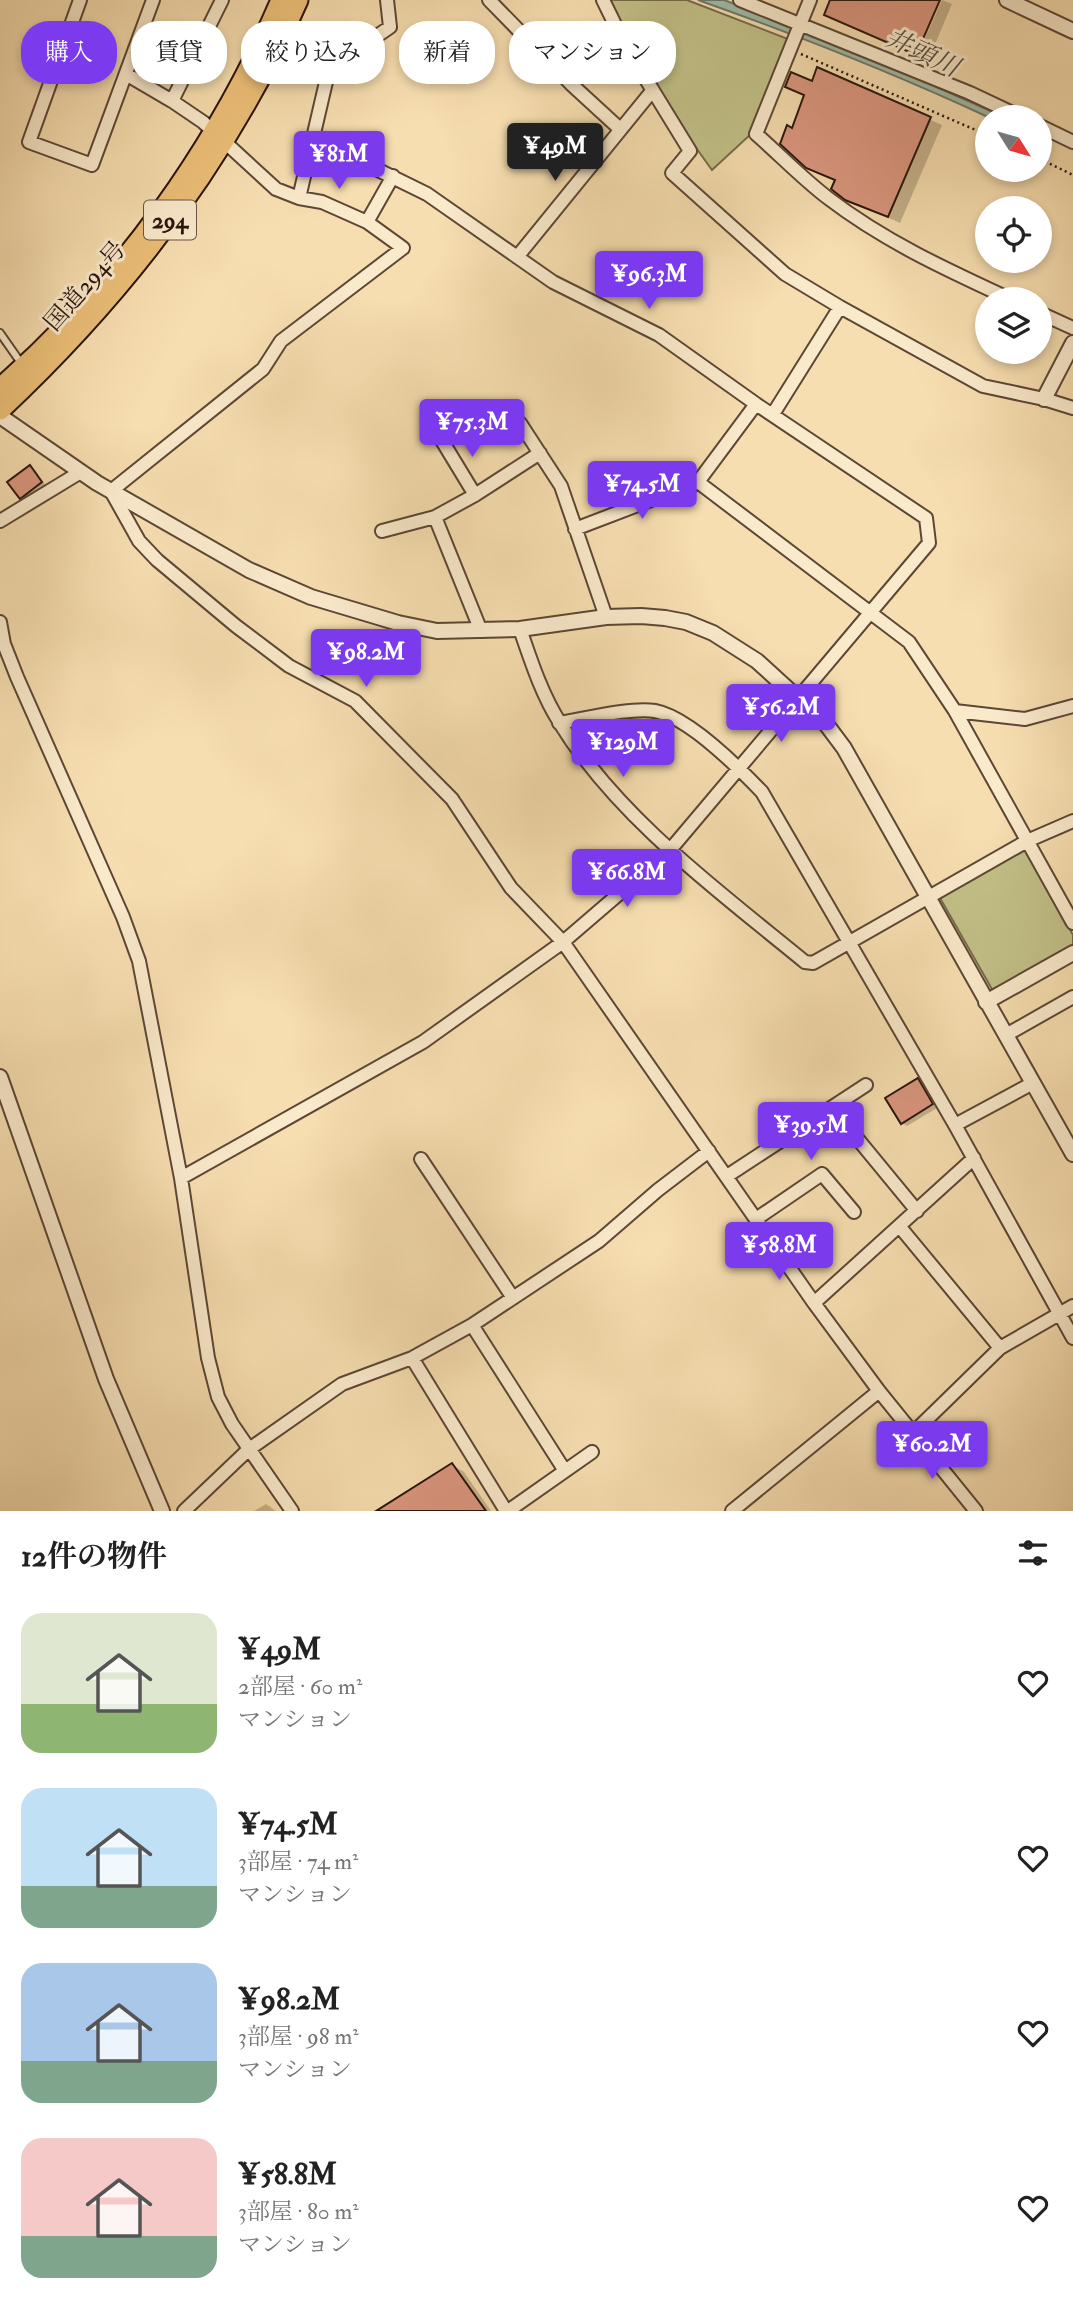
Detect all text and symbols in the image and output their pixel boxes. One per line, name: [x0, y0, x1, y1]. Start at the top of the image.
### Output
chip: 購入: [21, 21, 117, 84]
chip: 賃貸: [131, 21, 227, 84]
chip: 絞り込み: [241, 21, 385, 84]
chip: 新着: [399, 21, 495, 84]
chip: マンション: [509, 21, 676, 84]
water label: 井頭川: [880, 22, 967, 85]
north arrow: [975, 105, 1052, 182]
map controls: [975, 105, 1052, 364]
pin: ¥49M: [514, 124, 596, 183]
text: ¥49M: [523, 131, 587, 160]
pin: ¥81M: [298, 132, 380, 191]
text: ¥81M: [310, 139, 368, 168]
button: locate: [975, 196, 1052, 273]
road number: 294: [144, 200, 196, 240]
street label: 国道294号: [37, 235, 133, 337]
pin: ¥96.3M: [592, 252, 706, 311]
text: ¥96.3M: [611, 259, 687, 288]
button: layers: [975, 287, 1052, 364]
pin: ¥75.3M: [415, 400, 529, 459]
text: ¥75.3M: [435, 407, 509, 436]
pin: ¥74.5M: [585, 462, 699, 521]
text: ¥74.5M: [604, 469, 680, 498]
pin: ¥98.2M: [309, 630, 423, 689]
text: ¥98.2M: [327, 637, 405, 666]
pin: ¥56.2M: [724, 684, 838, 744]
text: ¥56.2M: [742, 692, 820, 721]
pin: ¥129M: [574, 720, 672, 779]
text: ¥129M: [587, 727, 659, 756]
pin: ¥66.8M: [570, 850, 684, 909]
text: ¥66.8M: [588, 857, 666, 886]
pin: ¥39.5M: [754, 1102, 868, 1162]
text: ¥39.5M: [774, 1110, 848, 1139]
pin: ¥58.8M: [722, 1222, 836, 1282]
text: ¥58.8M: [741, 1230, 817, 1259]
pin: ¥60.2M: [875, 1422, 989, 1481]
text: ¥60.2M: [892, 1429, 972, 1458]
icon: filters: [1014, 1534, 1052, 1572]
text: 12件の物件: [21, 1538, 167, 1575]
text: ¥49M: [238, 1631, 321, 1668]
icon: home: [77, 1641, 161, 1725]
icon: heart: [1014, 1664, 1052, 1702]
text: 2部屋 · 60 m²: [238, 1672, 362, 1701]
text: マンション: [238, 1705, 352, 1734]
text: ¥74.5M: [238, 1806, 338, 1843]
icon: home: [77, 1816, 161, 1900]
icon: heart: [1014, 1839, 1052, 1877]
text: 3部屋 · 74 m²: [238, 1847, 359, 1876]
text: マンション: [238, 1880, 352, 1909]
text: ¥98.2M: [238, 1981, 340, 2018]
icon: home: [77, 1991, 161, 2075]
icon: heart: [1014, 2014, 1052, 2052]
text: 3部屋 · 98 m²: [238, 2022, 359, 2051]
text: マンション: [238, 2055, 352, 2084]
text: ¥58.8M: [238, 2156, 337, 2193]
icon: home: [77, 2166, 161, 2250]
icon: heart: [1014, 2189, 1052, 2227]
text: 3部屋 · 80 m²: [238, 2197, 359, 2226]
text: マンション: [238, 2230, 352, 2259]

